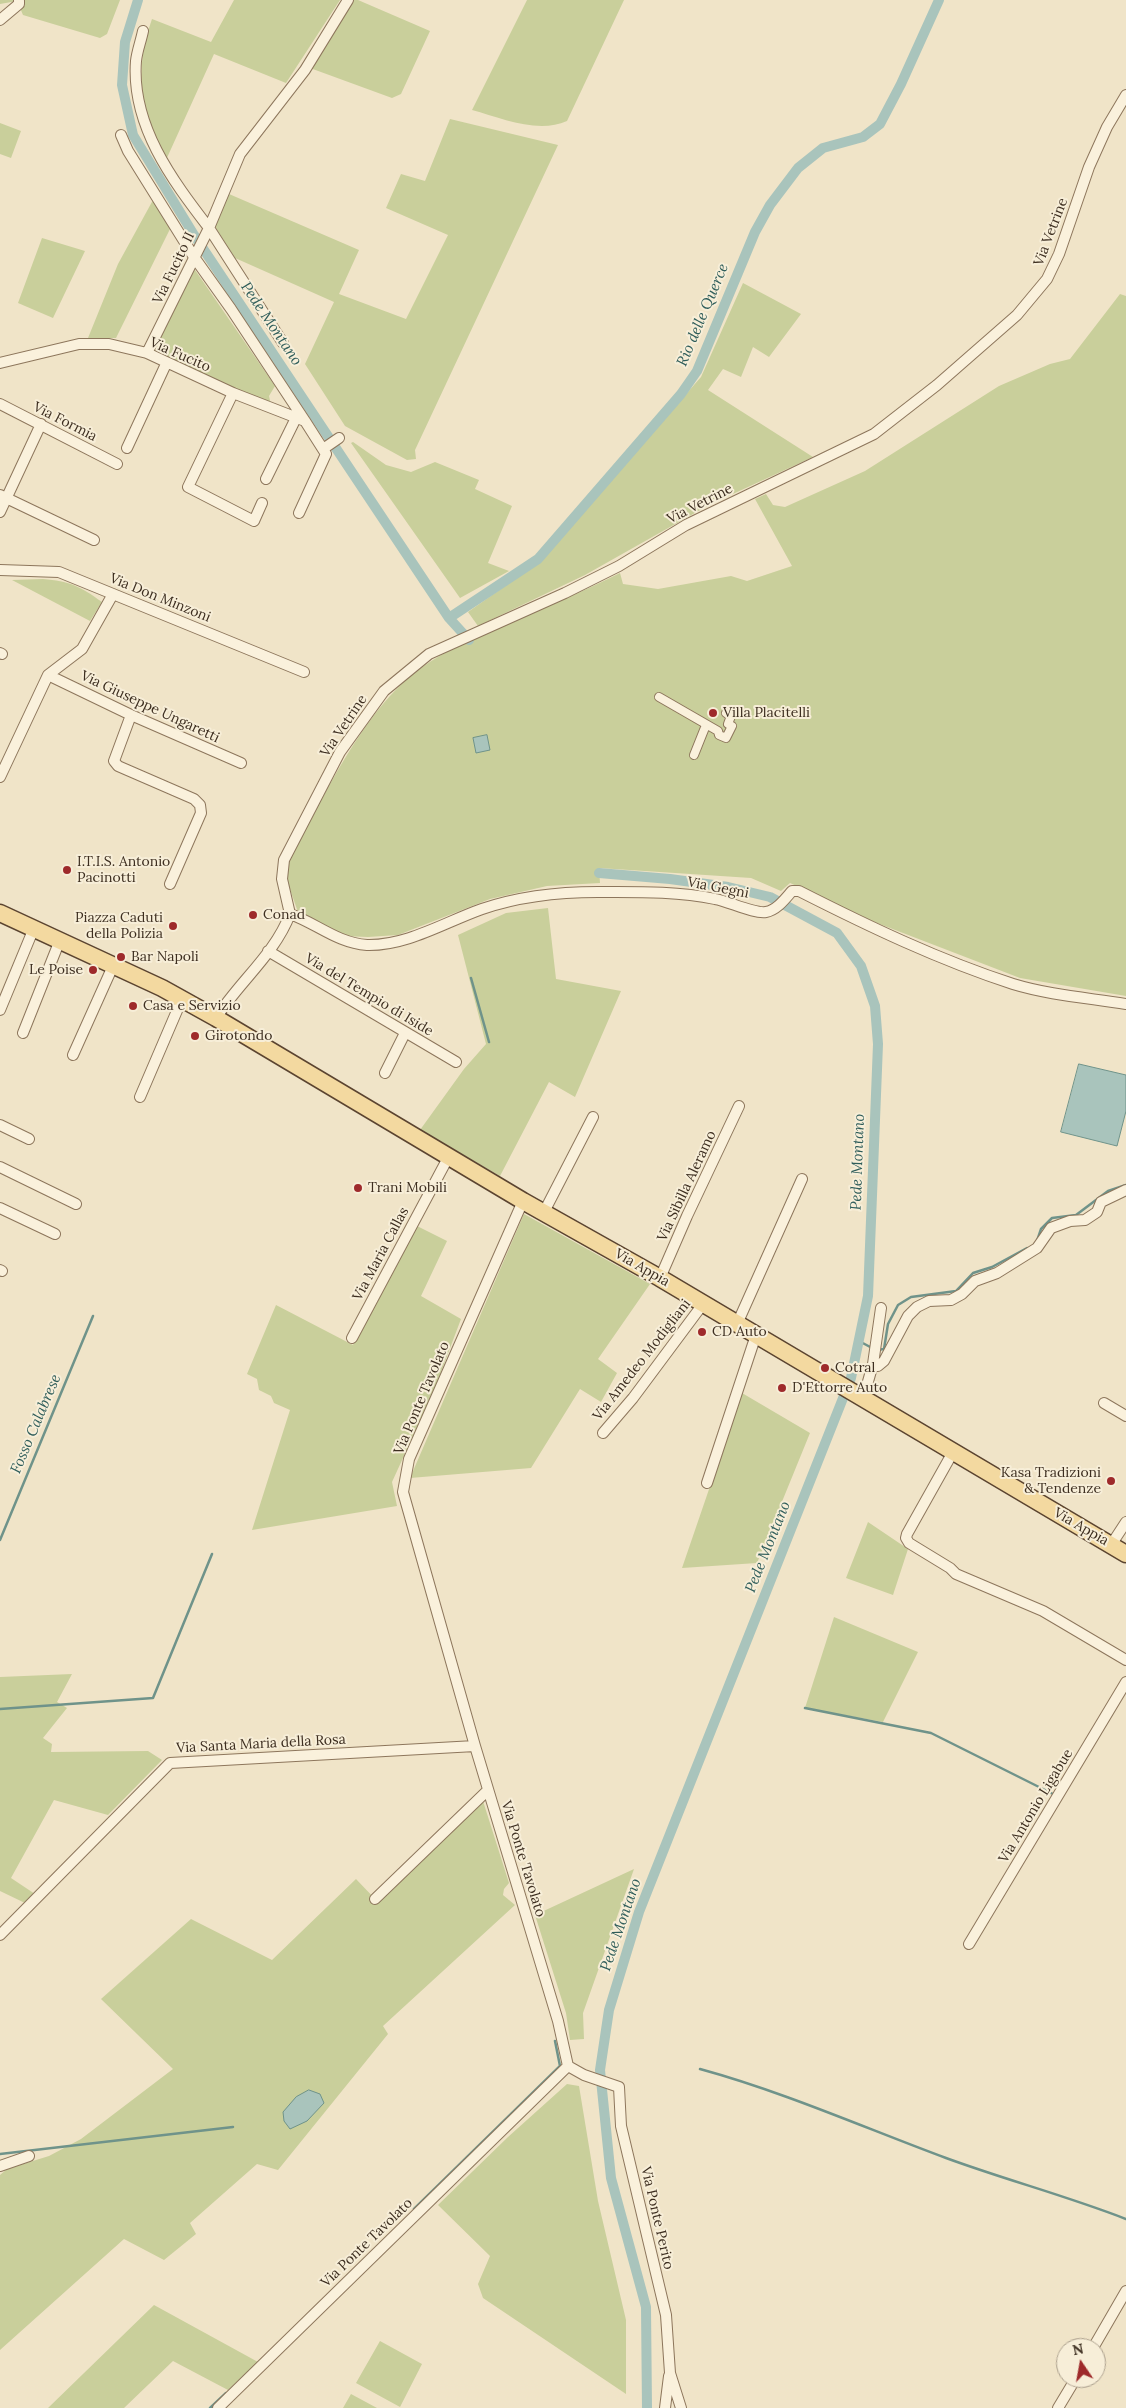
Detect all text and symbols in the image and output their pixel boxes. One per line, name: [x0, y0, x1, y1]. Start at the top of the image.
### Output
street label: Via Vetrine: [1030, 196, 1072, 268]
street label: Via Fucito II: [149, 229, 199, 307]
water label: Rio delle Querce: [673, 261, 733, 369]
water label: Pede Montano: [237, 279, 305, 369]
street label: Via Fucito: [147, 334, 213, 376]
street label: Via Formia: [30, 399, 100, 445]
street label: Via Vetrine: [664, 480, 736, 528]
street label: Via Don Minzoni: [107, 570, 213, 626]
street label: Via Giuseppe Ungaretti: [78, 667, 222, 747]
street label: Via Vetrine: [317, 692, 371, 760]
place label: Villa Placitelli: [723, 705, 810, 721]
marker: Villa Placitelli: [707, 707, 719, 719]
place label: I.T.I.S. Antonio Pacinotti: [77, 854, 170, 886]
marker: I.T.I.S. Antonio Pacinotti: [61, 864, 73, 876]
street label: Via Gegni: [686, 874, 750, 902]
place label: Conad: [263, 907, 305, 923]
marker: Conad: [247, 909, 259, 921]
place label: Piazza Caduti della Polizia: [75, 910, 163, 942]
marker: Piazza Caduti della Polizia: [167, 920, 179, 932]
place label: Bar Napoli: [131, 949, 199, 965]
street label: Via del Tempio di Iside: [302, 950, 436, 1040]
marker: Bar Napoli: [115, 951, 127, 963]
place label: Le Poise: [29, 962, 83, 978]
marker: Le Poise: [87, 964, 99, 976]
place label: Casa e Servizio: [143, 998, 241, 1014]
marker: Casa e Servizio: [127, 1000, 139, 1012]
place label: Girotondo: [205, 1028, 272, 1044]
marker: Girotondo: [189, 1030, 201, 1042]
water label: Pede Montano: [847, 1113, 869, 1211]
street label: Via Sibilla Aleramo: [654, 1128, 720, 1244]
place label: Trani Mobili: [368, 1180, 447, 1196]
marker: Trani Mobili: [352, 1182, 364, 1194]
street label: Via Maria Callas: [349, 1205, 413, 1303]
street label: Via Appia: [612, 1246, 672, 1290]
street label: Via Amedeo Modigliani: [589, 1296, 695, 1424]
place label: CD Auto: [712, 1324, 767, 1340]
marker: CD Auto: [696, 1326, 708, 1338]
street label: Via Ponte Tavolato: [391, 1339, 453, 1457]
place label: Cotral: [835, 1360, 875, 1376]
marker: Cotral: [819, 1362, 831, 1374]
water label: Fosso Calabrese: [7, 1372, 65, 1476]
place label: D'Ettorre Auto: [792, 1380, 887, 1396]
marker: D'Ettorre Auto: [776, 1382, 788, 1394]
place label: Kasa Tradizioni & Tendenze: [1001, 1465, 1101, 1498]
marker: Kasa Tradizioni & Tendenze: [1105, 1475, 1117, 1487]
water label: Pede Montano: [742, 1499, 794, 1595]
street label: Via Appia: [1051, 1505, 1111, 1549]
street label: Via Santa Maria della Rosa: [176, 1731, 346, 1757]
street label: Via Antonio Ligabue: [995, 1746, 1077, 1866]
street label: Via Ponte Tavolato: [497, 1799, 549, 1919]
water label: Pede Montano: [597, 1876, 645, 1974]
street label: Via Ponte Perito: [637, 2165, 677, 2271]
street label: Via Ponte Tavolato: [318, 2195, 416, 2291]
north arrow: [1056, 2338, 1106, 2388]
text: N: [1071, 2339, 1085, 2359]

